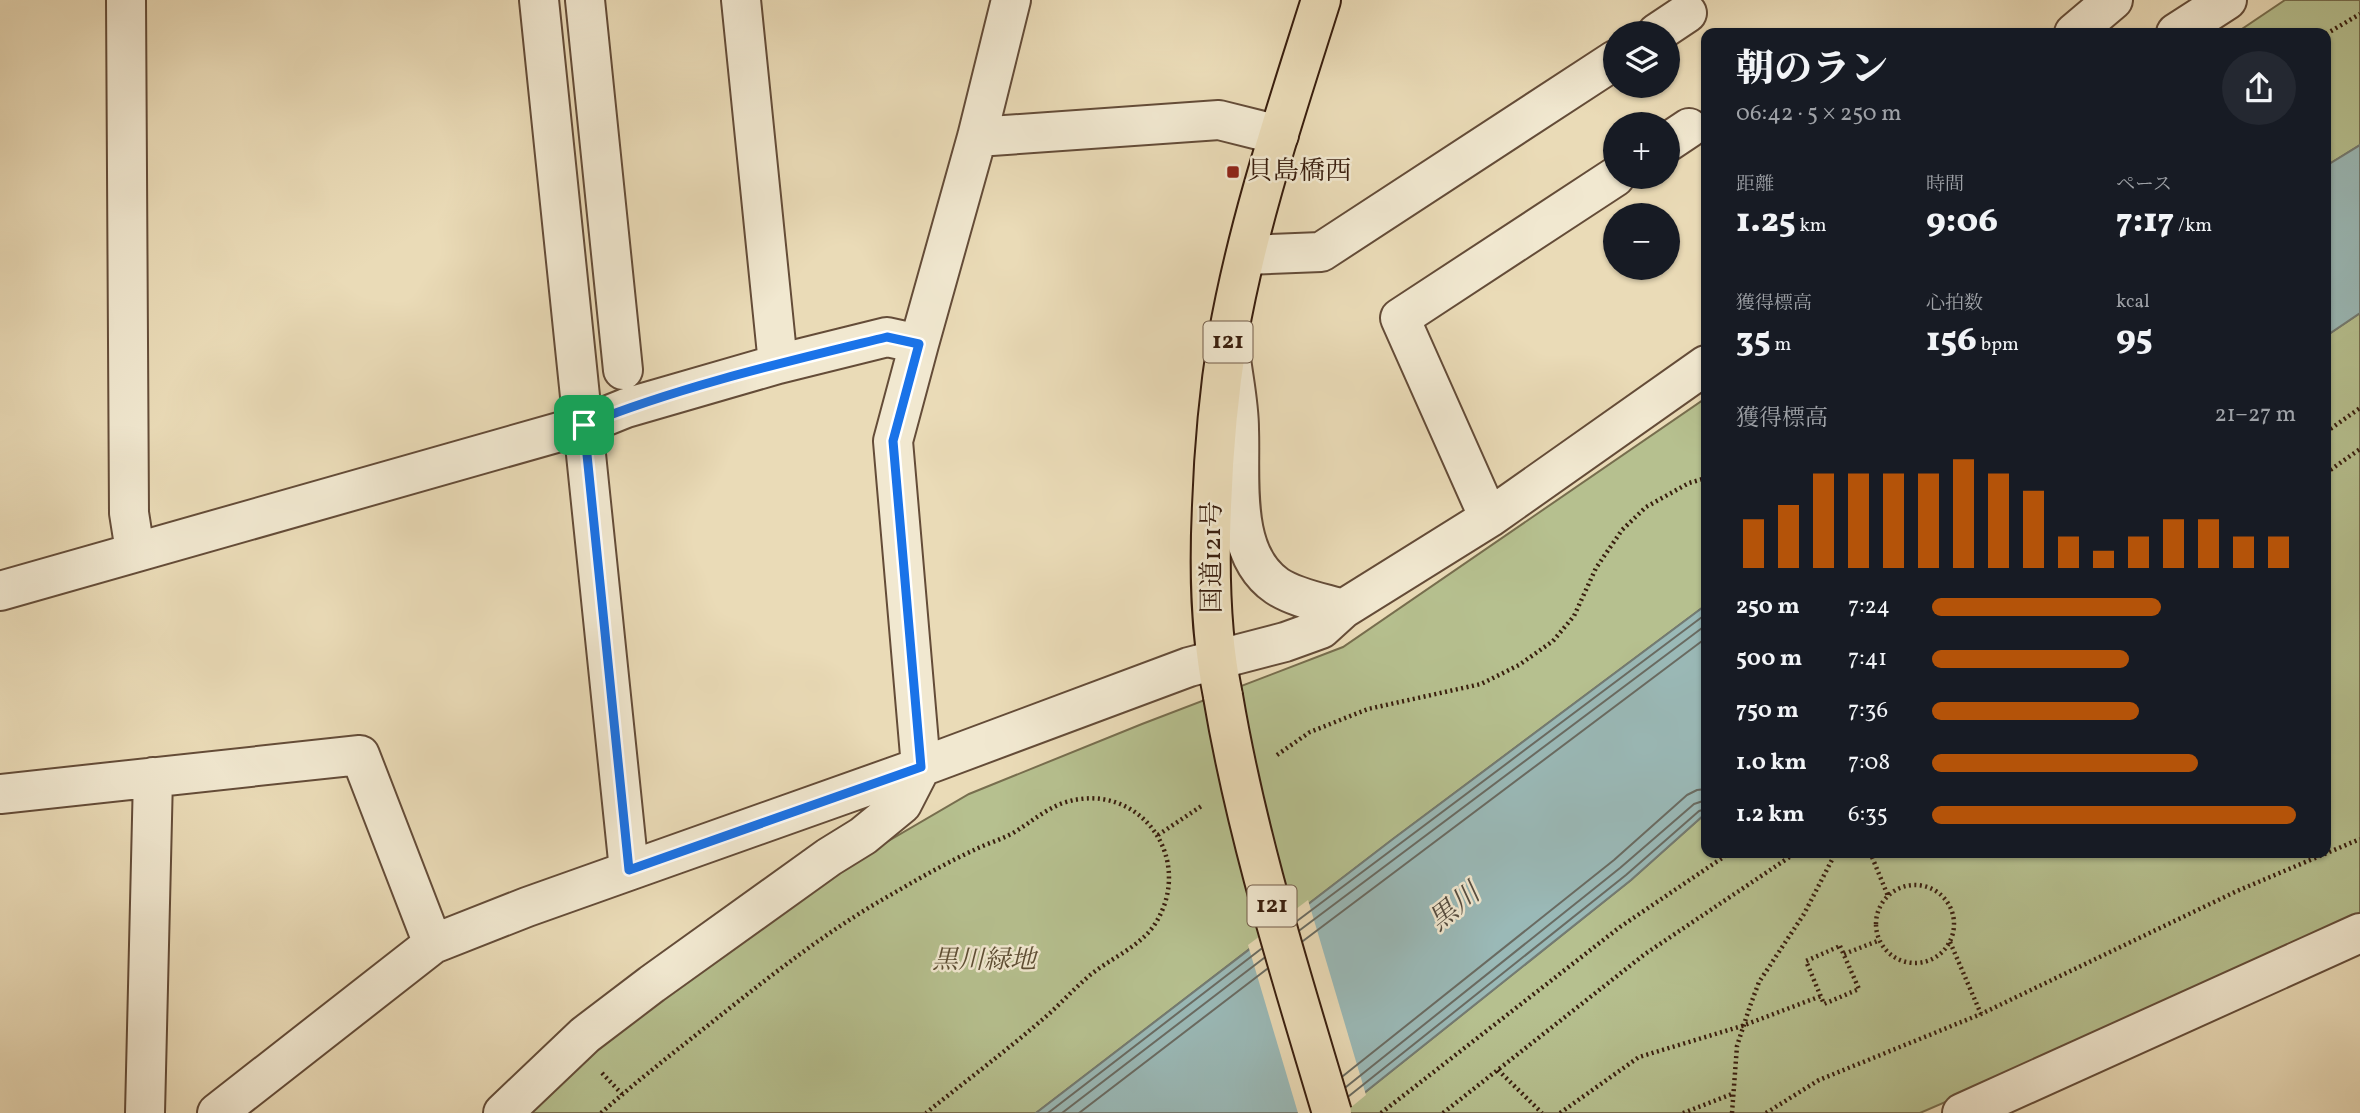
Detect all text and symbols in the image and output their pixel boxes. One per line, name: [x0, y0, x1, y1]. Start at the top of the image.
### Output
map controls: [1603, 21, 1680, 280]
button: layers: [1603, 21, 1680, 98]
text: 朝のラン: [1736, 45, 1888, 98]
button: share: [2222, 51, 2296, 125]
text: 06:42 · 5 × 250 m: [1736, 98, 1902, 130]
button: +: [1603, 112, 1680, 189]
place label: 貝島橋西: [1247, 154, 1351, 190]
marker: 貝島橋西: [1225, 164, 1241, 180]
text: 距離: [1736, 172, 1774, 198]
text: 時間: [1926, 172, 1964, 198]
text: ペース: [2116, 172, 2172, 198]
text: 1.25: [1736, 198, 1796, 246]
text: 9:06: [1926, 198, 1998, 246]
text: 7:17: [2116, 198, 2174, 246]
button: −: [1603, 203, 1680, 280]
text: km: [1796, 213, 1827, 239]
text: /km: [2174, 213, 2212, 239]
text: kcal: [2116, 289, 2150, 315]
text: 獲得標高: [1736, 291, 1812, 317]
text: 心拍数: [1926, 291, 1983, 317]
text: 95: [2116, 315, 2153, 363]
text: 35: [1736, 317, 1771, 365]
text: 156: [1926, 317, 1977, 365]
road number: 121: [1204, 321, 1252, 362]
text: m: [1771, 332, 1791, 358]
text: bpm: [1977, 332, 2019, 358]
pin: [554, 395, 614, 455]
text: 21–27 m: [2215, 399, 2296, 431]
text: 獲得標高: [1736, 403, 1828, 435]
icon: arrive: [565, 406, 603, 444]
street label: 国道121号: [1195, 501, 1231, 613]
text: 250 m: [1736, 591, 1800, 623]
text: 7:24: [1848, 591, 1890, 623]
text: 500 m: [1736, 643, 1802, 675]
text: 7:41: [1848, 643, 1887, 675]
text: 750 m: [1736, 695, 1799, 727]
text: 7:36: [1848, 695, 1888, 727]
text: 1.0 km: [1736, 747, 1807, 779]
text: 7:08: [1848, 747, 1890, 779]
text: 1.2 km: [1736, 799, 1805, 831]
text: 6:35: [1848, 799, 1888, 831]
water label: 黒川: [1421, 873, 1491, 941]
road number: 121: [1248, 885, 1296, 926]
park label: 黒川緑地: [932, 943, 1039, 979]

